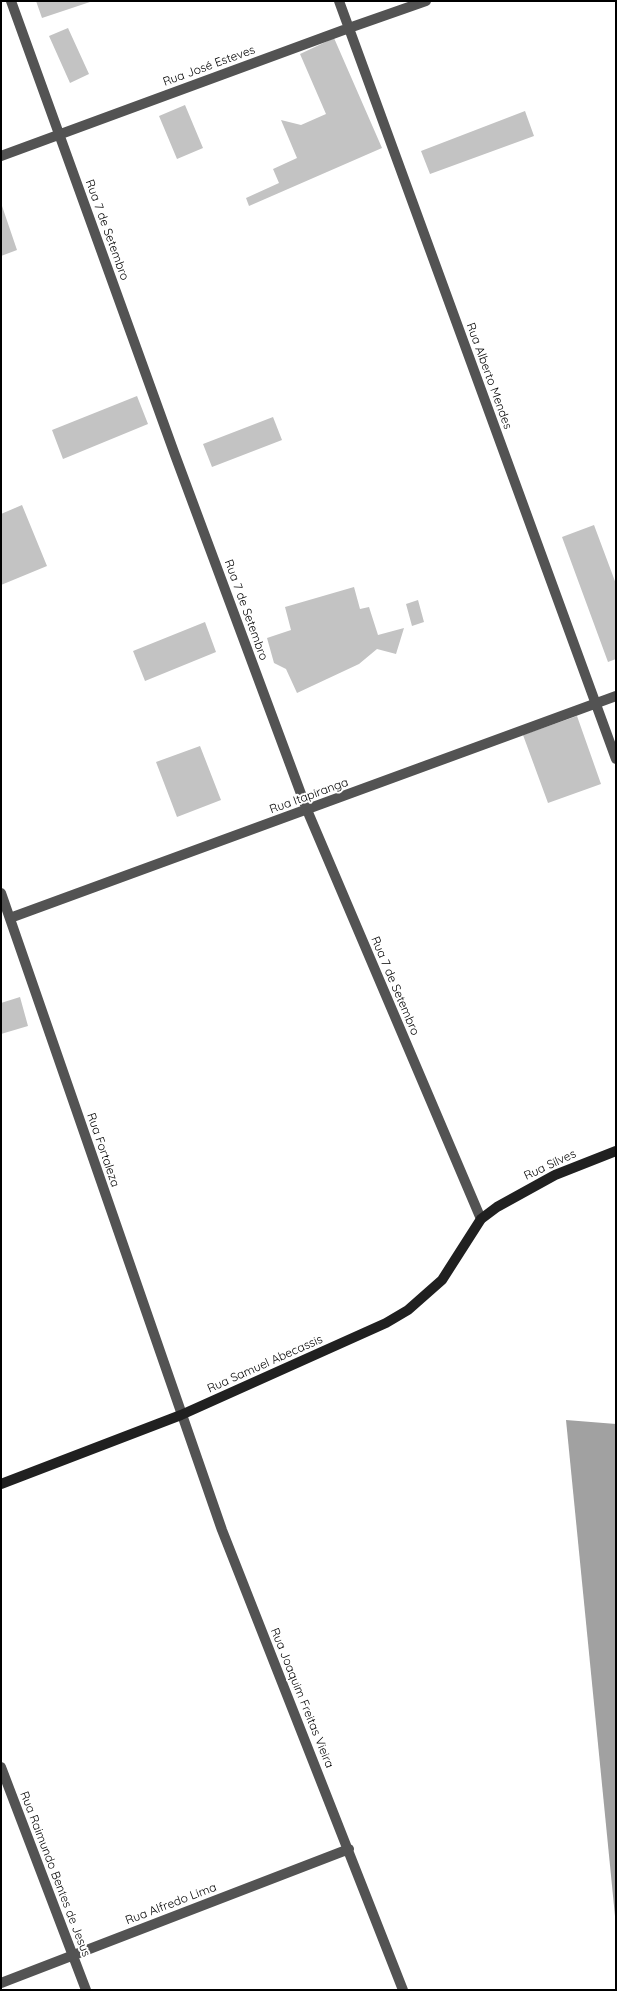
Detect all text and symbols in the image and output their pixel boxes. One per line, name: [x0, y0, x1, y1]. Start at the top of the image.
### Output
street label: Rua José Esteves: [161, 43, 257, 89]
street label: Rua 7 de Setembro: [82, 178, 132, 282]
street label: Rua Alberto Mendes: [463, 321, 515, 431]
street label: Rua 7 de Setembro: [221, 558, 271, 662]
street label: Rua Itapiranga: [268, 775, 350, 817]
street label: Rua 7 de Setembro: [368, 934, 422, 1038]
street label: Rua Fortaleza: [84, 1111, 122, 1189]
street label: Rua Silves: [522, 1147, 578, 1183]
street label: Rua Samuel Abecassis: [205, 1332, 325, 1396]
street label: Rua Joaquim Freitas Vieira: [267, 1626, 337, 1770]
street label: Rua Raimundo Bentes de Jesus: [17, 1789, 93, 1959]
street label: Rua Alfredo Lima: [123, 1880, 219, 1928]

